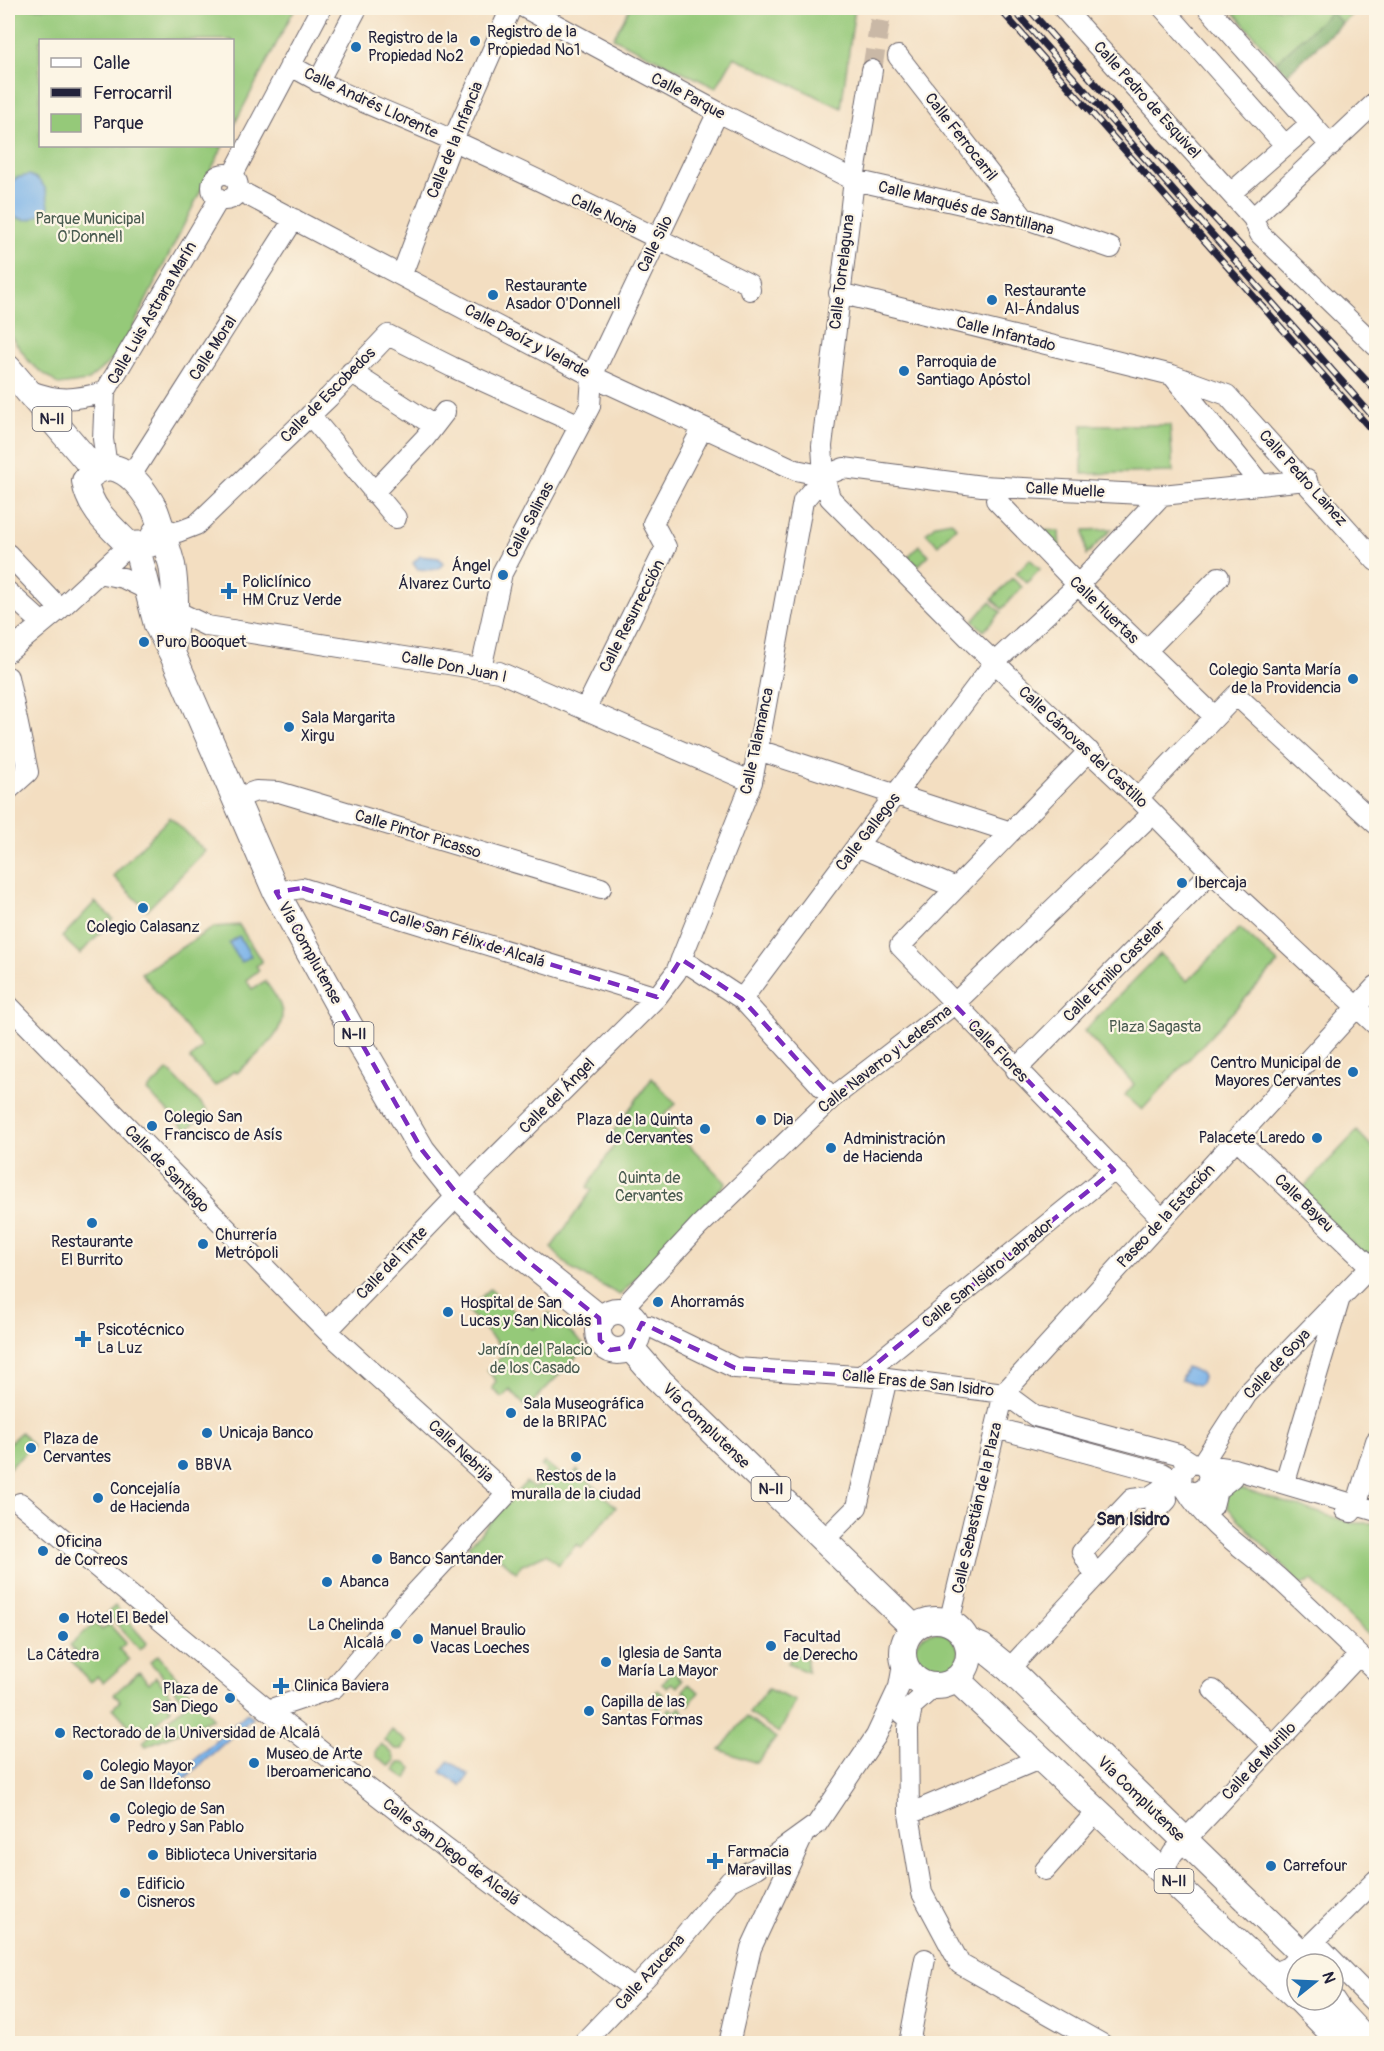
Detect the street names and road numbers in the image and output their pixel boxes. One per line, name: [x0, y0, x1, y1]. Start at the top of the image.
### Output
street label: Calle Pedro de Esquivel: [1089, 37, 1205, 163]
street label: Calle Andrés Llorente: [301, 63, 441, 143]
street label: Calle Parque: [648, 68, 729, 124]
street label: Calle de la Infancia: [422, 79, 488, 201]
street label: Calle Ferrocarril: [920, 89, 1002, 185]
street label: Calle Marqués de Santillana: [876, 176, 1056, 240]
street label: Calle Noria: [567, 189, 641, 239]
street label: Calle Silo: [633, 212, 678, 276]
street label: Calle Torrelaguna: [825, 213, 859, 331]
street label: Calle Luis Astrana Marín: [103, 238, 201, 388]
street label: Calle Daoíz y Velarde: [461, 300, 593, 382]
street label: Calle Moral: [185, 312, 241, 384]
street label: Calle Infantado: [954, 312, 1058, 356]
street label: Calle de Escobedos: [276, 343, 380, 447]
road number: N-II: [32, 407, 72, 431]
street label: Calle Pedro Lainez: [1255, 426, 1351, 530]
street label: Calle Muelle: [1025, 478, 1105, 502]
street label: Calle Salinas: [502, 479, 558, 561]
street label: Calle Resurrección: [595, 556, 669, 676]
street label: Calle Huertas: [1065, 572, 1143, 648]
street label: Calle Don Juan I: [400, 647, 508, 687]
street label: Calle Cánovas del Castillo: [1014, 682, 1152, 813]
street label: Calle Talamanca: [736, 686, 778, 796]
street label: Calle Gallegos: [831, 789, 905, 875]
street label: Calle Pintor Picasso: [352, 805, 484, 863]
street label: Vía Complutense: [274, 898, 347, 1008]
street label: Calle San Félix de Alcalá: [387, 906, 547, 972]
street label: Calle Emilio Castelar: [1059, 916, 1169, 1026]
street label: Calle Navarro y Ledesma: [814, 1001, 956, 1117]
street label: Calle Flores: [963, 1016, 1033, 1086]
road number: N-II: [334, 1022, 374, 1046]
street label: Calle del Ángel: [515, 1054, 599, 1138]
street label: Calle de Santiago: [120, 1121, 214, 1217]
street label: Paseo de la Estación: [1113, 1160, 1219, 1272]
street label: Calle Bayeu: [1270, 1170, 1338, 1236]
street label: Calle San Isidro Labrador: [918, 1213, 1058, 1332]
street label: Calle del Tinte: [352, 1222, 432, 1304]
street label: Calle de Goya: [1239, 1325, 1315, 1403]
street label: Calle Eras de San Isidro: [841, 1365, 995, 1401]
street label: Vía Complutense: [658, 1379, 754, 1473]
street label: Calle Nebrija: [424, 1415, 498, 1487]
street label: Calle Sebastián de la Plaza: [948, 1420, 1006, 1596]
road number: N-II: [752, 1477, 790, 1501]
street label: Calle de Murillo: [1218, 1717, 1301, 1804]
street label: Vía Complutense: [1093, 1752, 1189, 1846]
street label: Calle San Diego de Alcalá: [379, 1794, 523, 1910]
road number: N-II: [1154, 1869, 1194, 1893]
street label: Calle Azucena: [611, 1930, 689, 2014]

